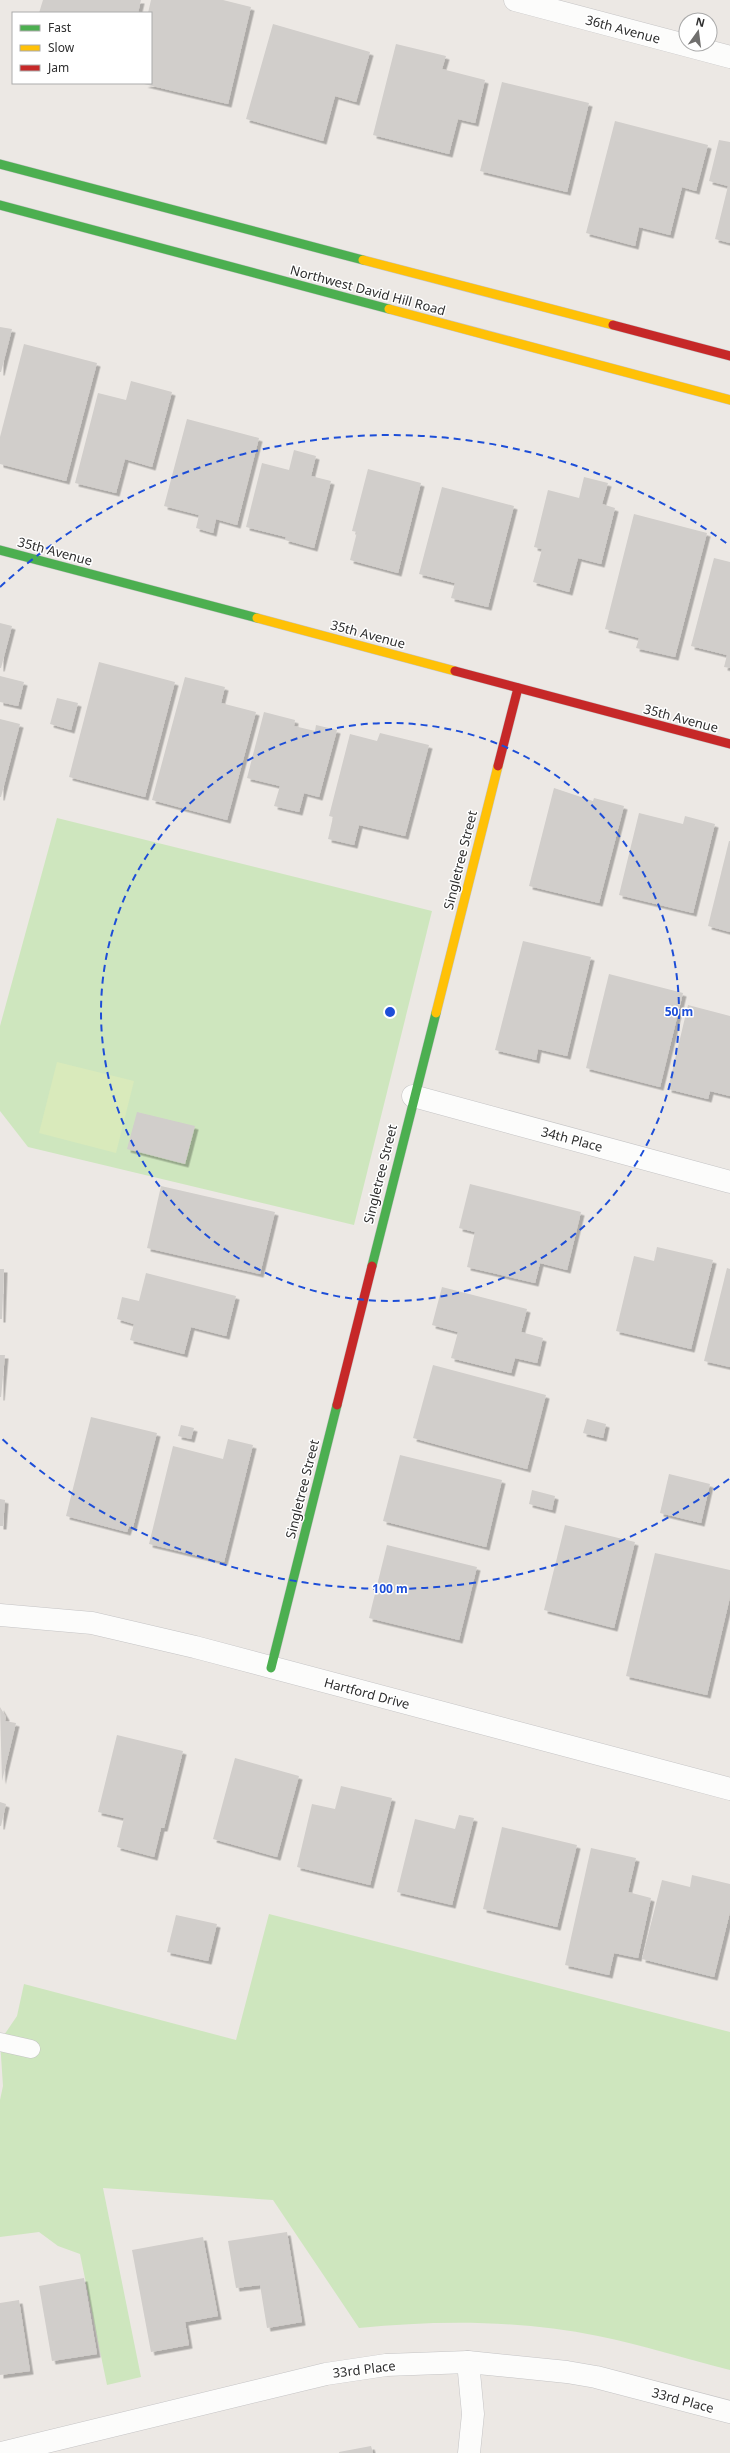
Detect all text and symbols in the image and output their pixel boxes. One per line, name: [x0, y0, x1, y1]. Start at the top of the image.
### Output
street label: 36th Avenue: [584, 10, 662, 48]
legend: [12, 12, 152, 84]
north arrow: [678, 12, 718, 52]
text: N: [694, 13, 707, 30]
text: Fast: [48, 19, 72, 36]
text: Slow: [48, 39, 75, 56]
text: Jam: [47, 59, 69, 76]
street label: Northwest David Hill Road: [288, 261, 448, 319]
street label: 35th Avenue: [16, 532, 94, 570]
street label: 35th Avenue: [329, 615, 407, 653]
street label: 35th Avenue: [642, 699, 720, 737]
street label: Singletree Street: [439, 808, 481, 911]
text: 50 m: [665, 1003, 693, 1020]
centre of rings: [383, 1005, 397, 1019]
street label: Singletree Street: [359, 1122, 401, 1225]
street label: 34th Place: [539, 1122, 605, 1156]
street label: Singletree Street: [281, 1437, 323, 1540]
text: 100 m: [372, 1580, 408, 1597]
street label: Hartford Drive: [322, 1673, 412, 1713]
street label: 33rd Place: [331, 2356, 397, 2382]
street label: 33rd Place: [650, 2383, 716, 2417]

